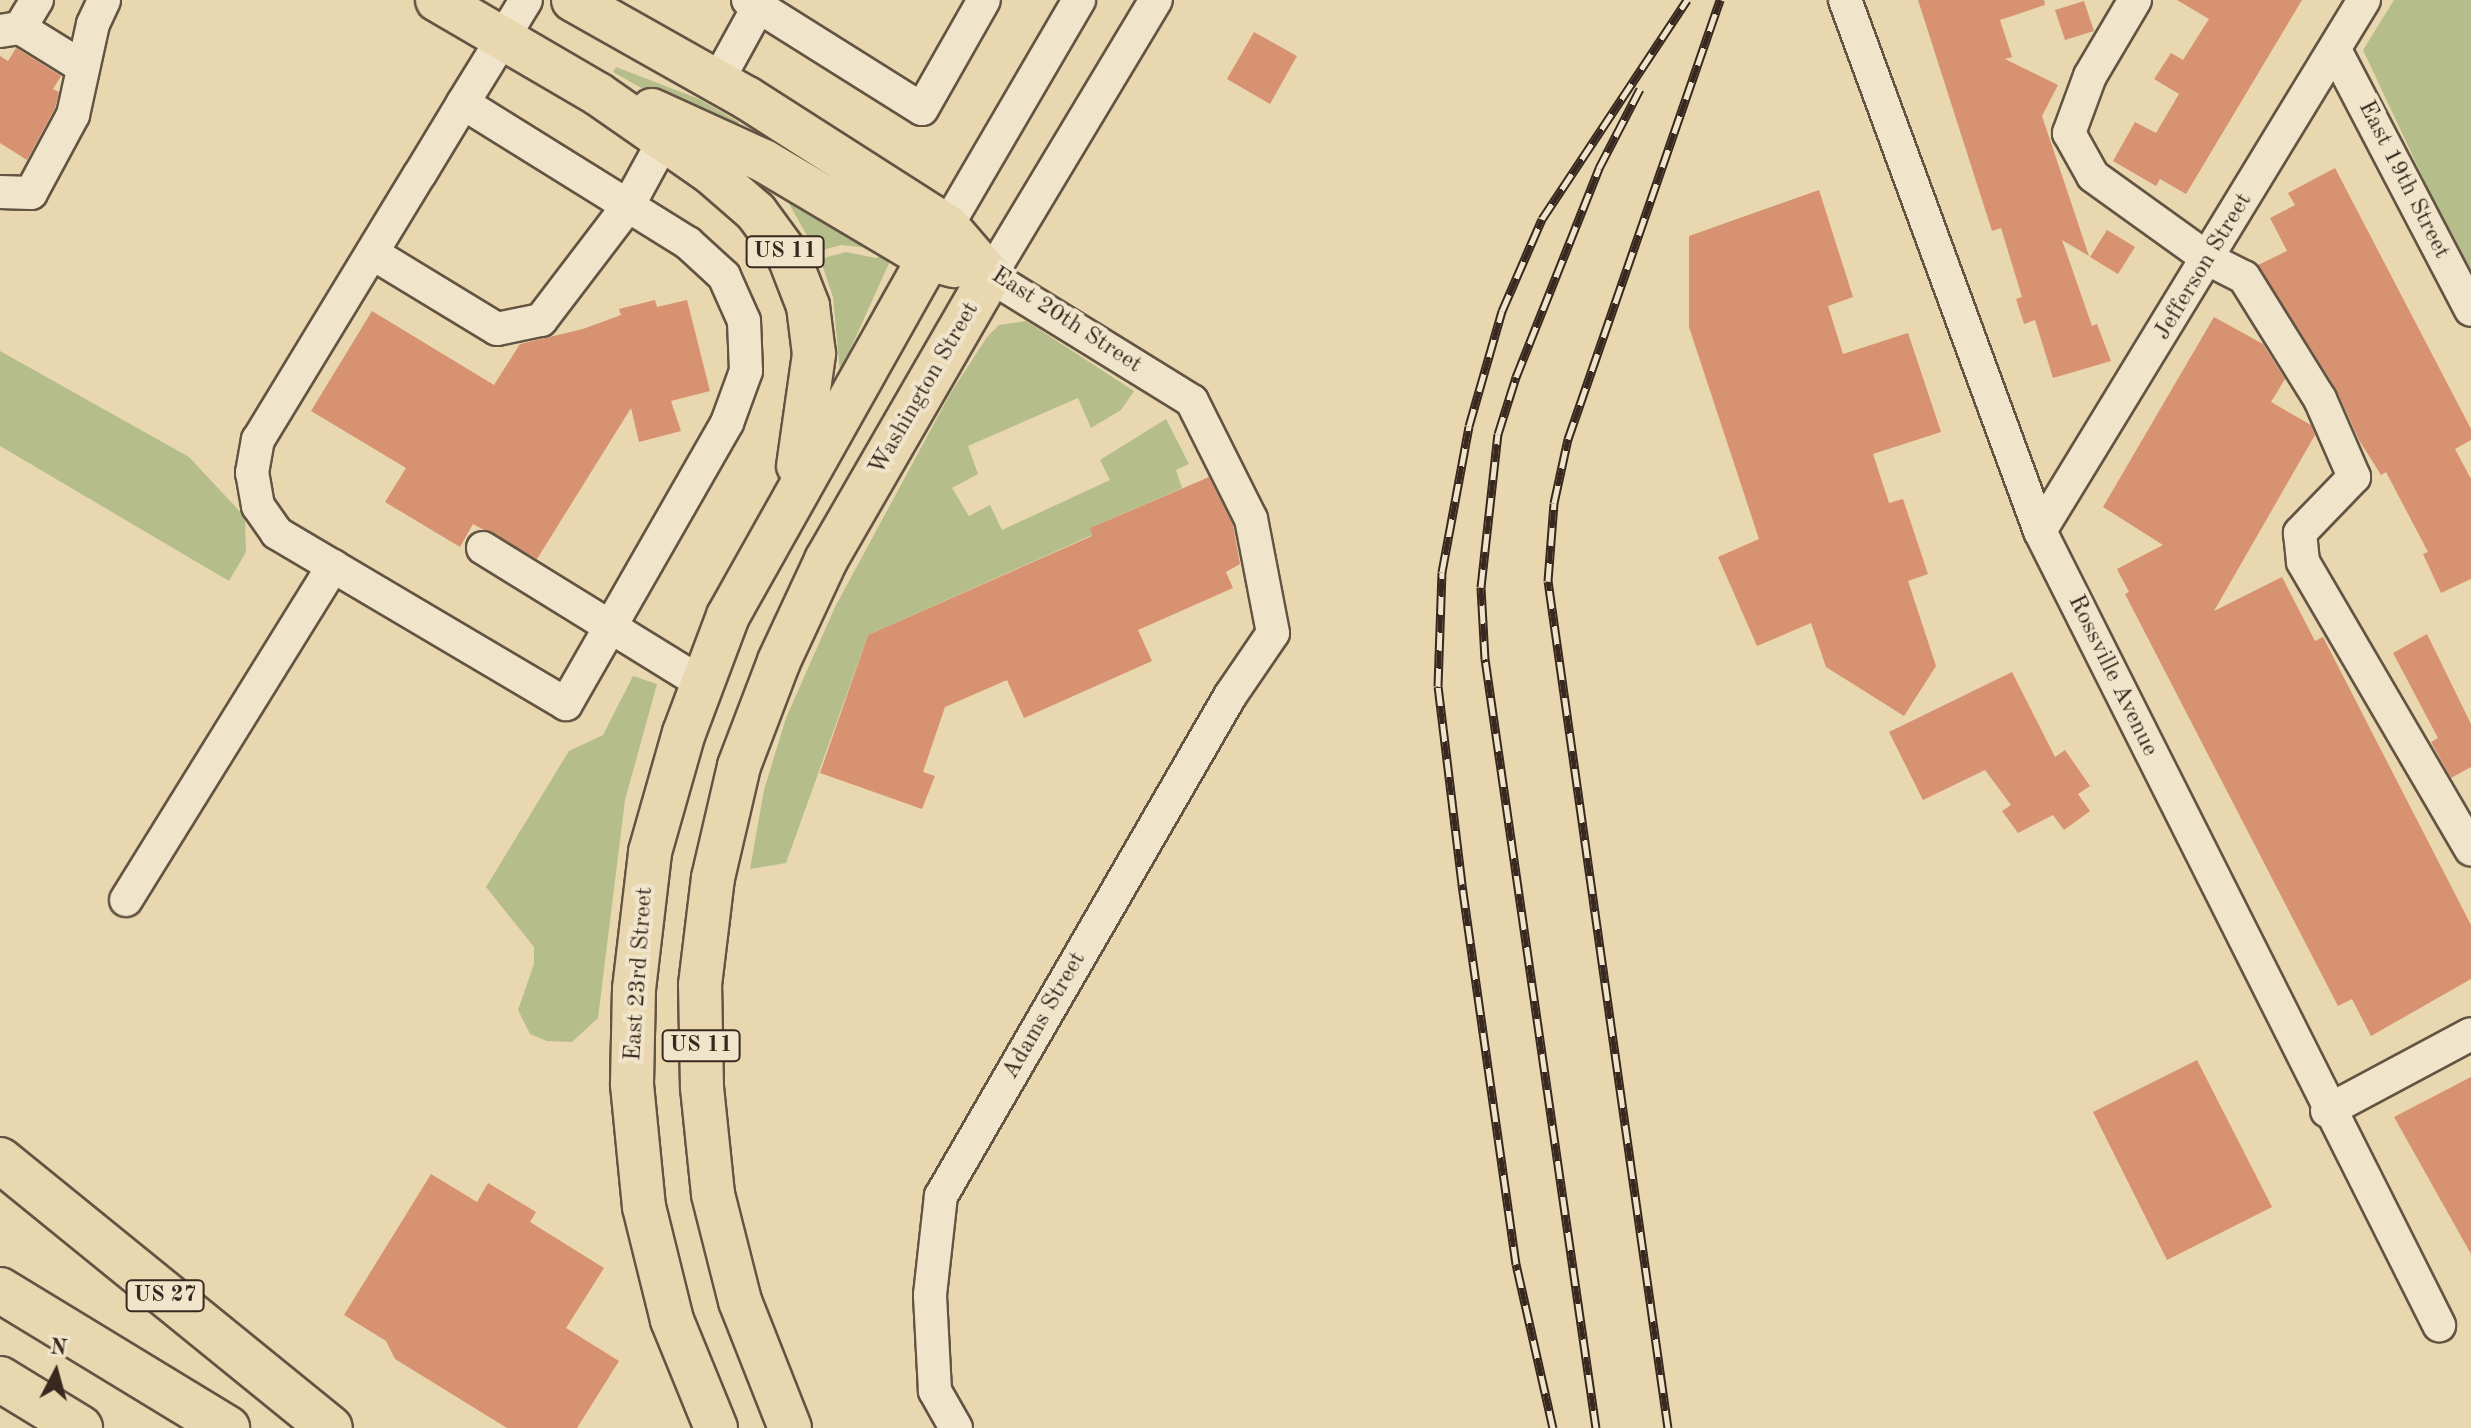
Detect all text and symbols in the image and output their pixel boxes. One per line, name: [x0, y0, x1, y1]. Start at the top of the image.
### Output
street label: East 19th Street: [2351, 96, 2455, 264]
street label: Jefferson Street: [2149, 188, 2259, 346]
road number: US 11: [745, 234, 825, 270]
street label: East 20th Street: [985, 262, 1147, 380]
street label: Washington Street: [864, 297, 986, 481]
street label: Rossville Avenue: [2060, 591, 2164, 761]
street label: East 23rd Street: [620, 886, 660, 1062]
street label: Adams Street: [997, 947, 1093, 1085]
road number: US 11: [661, 1028, 741, 1064]
road number: US 27: [125, 1278, 205, 1314]
north arrow: [16, 1332, 96, 1412]
text: N: [49, 1336, 68, 1360]

